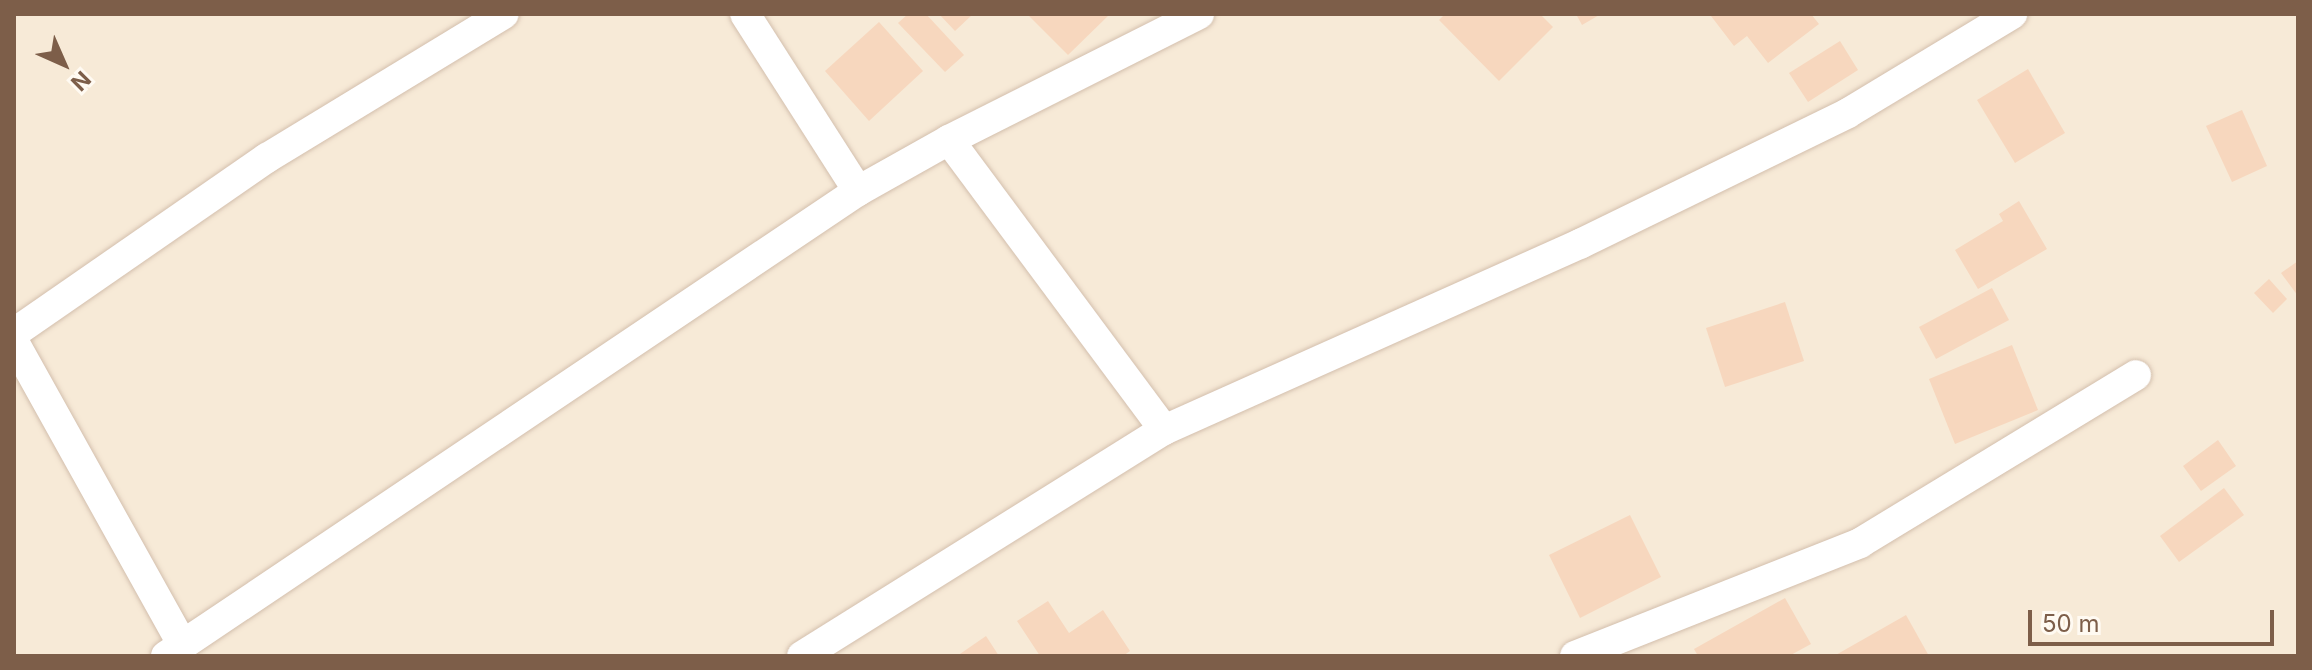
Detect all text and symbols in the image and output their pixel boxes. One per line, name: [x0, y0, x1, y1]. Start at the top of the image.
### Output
north arrow: [24, 24, 104, 104]
text: N: [66, 66, 96, 96]
scale bar: [2032, 594, 2278, 644]
text: 50 m: [2042, 609, 2100, 638]

